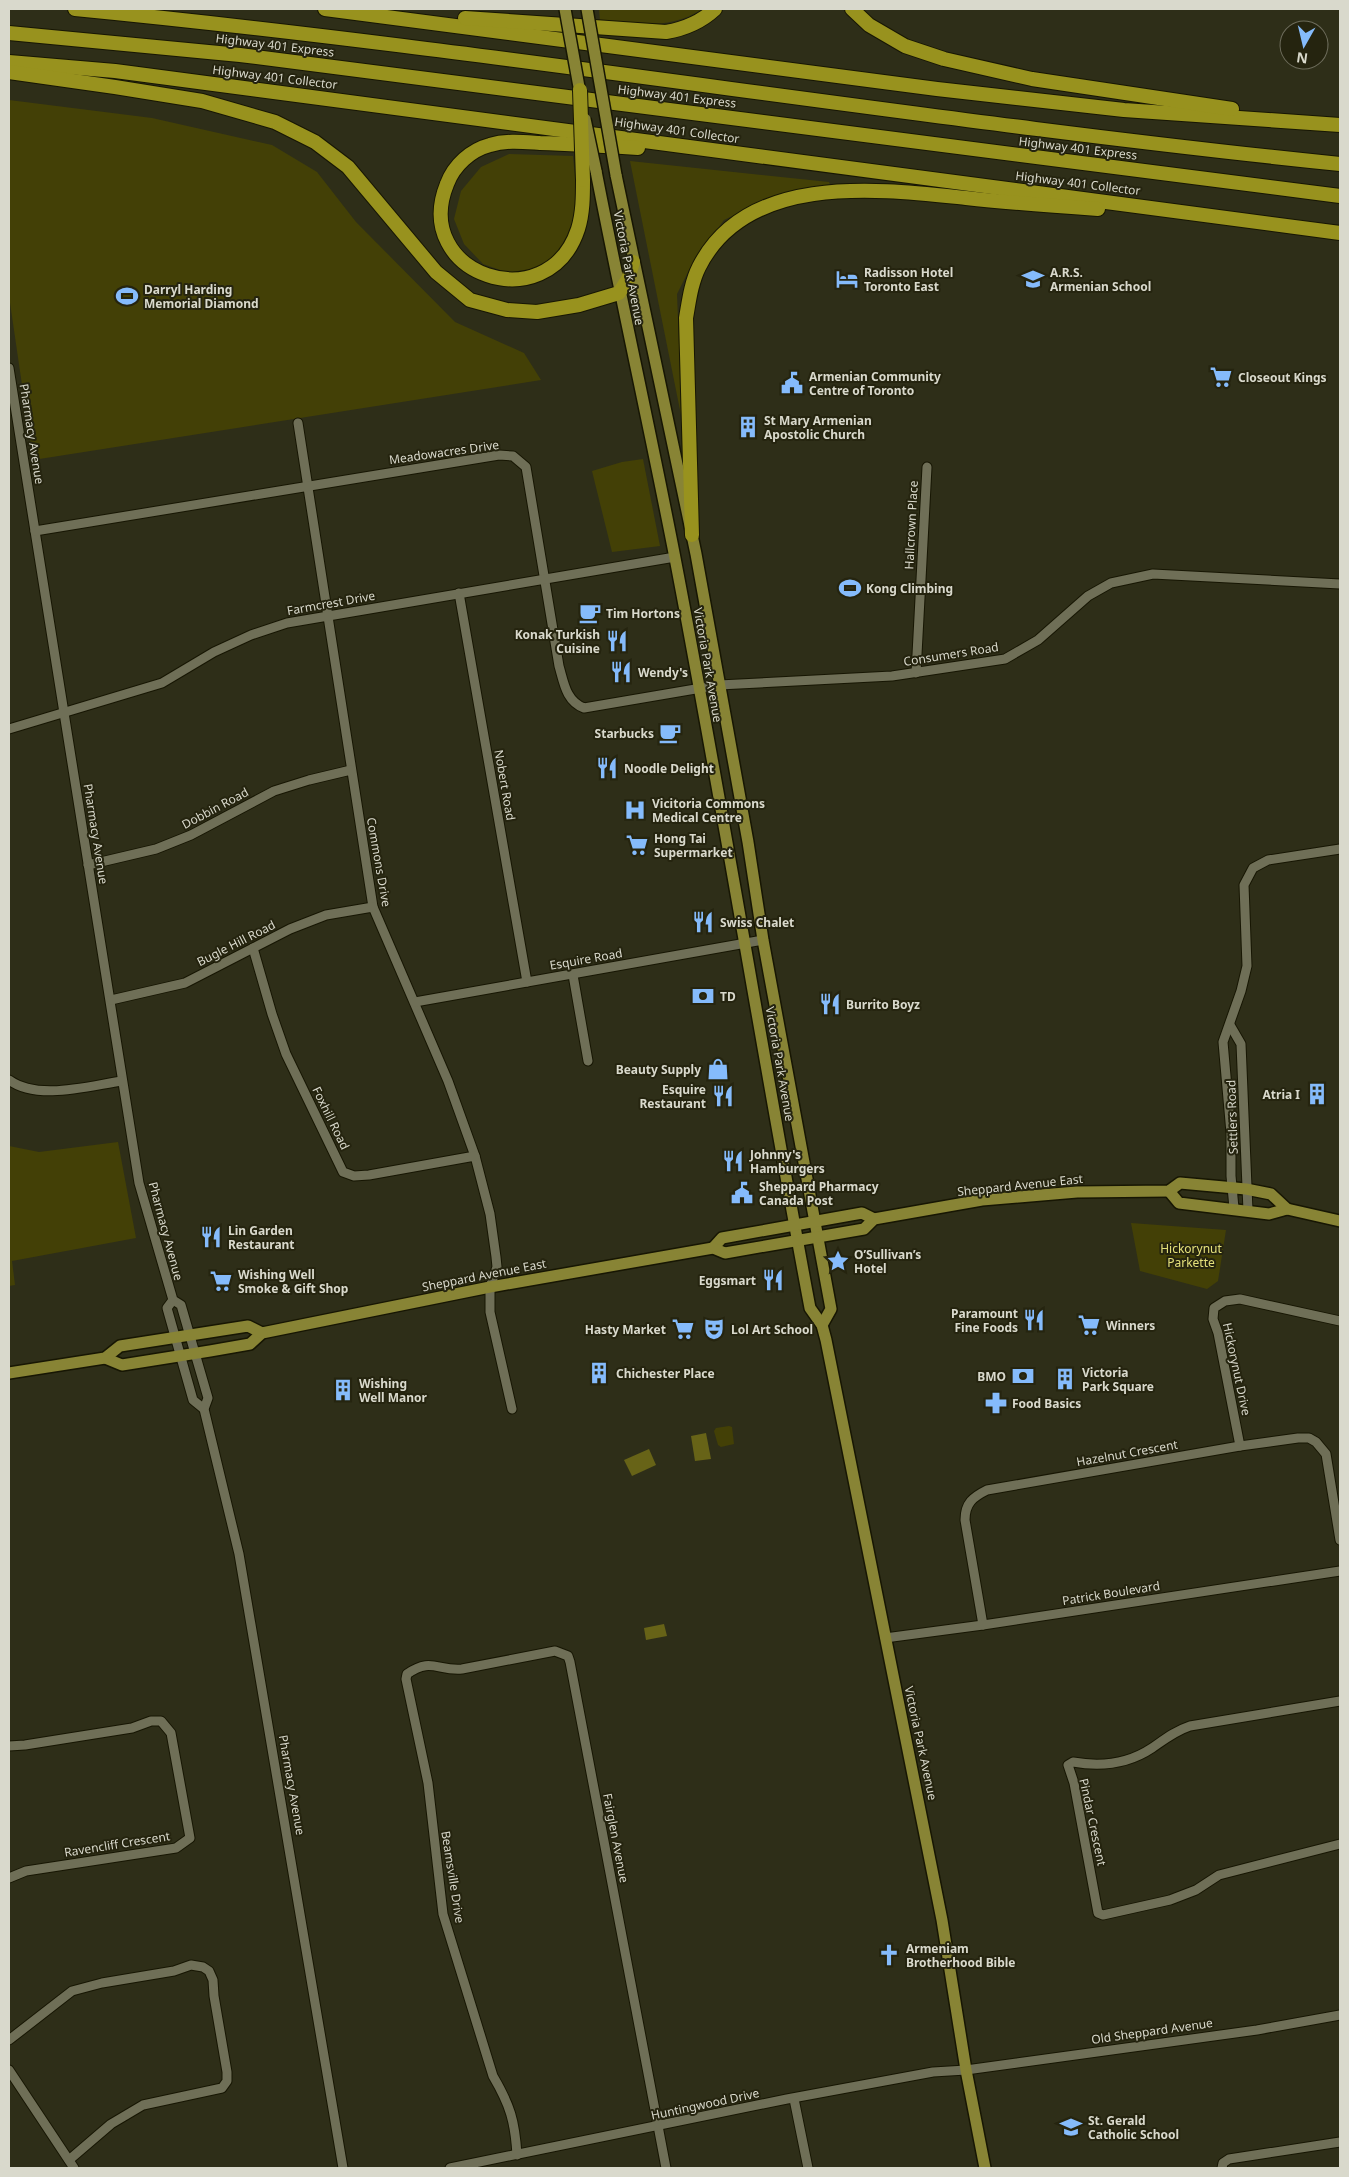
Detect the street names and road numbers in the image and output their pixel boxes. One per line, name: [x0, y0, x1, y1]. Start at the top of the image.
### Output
street label: Highway 401 Express: [215, 29, 335, 61]
street label: Highway 401 Collector: [211, 61, 339, 93]
street label: Highway 401 Express: [617, 80, 737, 112]
street label: Highway 401 Collector: [613, 113, 741, 147]
street label: Highway 401 Express: [1018, 132, 1138, 164]
street label: Highway 401 Collector: [1014, 167, 1142, 199]
street label: Victoria Park Avenue: [610, 209, 648, 327]
street label: Pharmacy Avenue: [16, 383, 48, 486]
street label: Meadowacres Drive: [388, 436, 500, 468]
street label: Hallcrown Place: [900, 480, 922, 570]
street label: Farmcrest Drive: [286, 587, 377, 619]
street label: Victoria Park Avenue: [690, 606, 726, 724]
street label: Consumers Road: [902, 638, 1000, 670]
street label: Nobert Road: [490, 748, 520, 822]
street label: Pharmacy Avenue: [80, 783, 112, 886]
street label: Dobbin Road: [179, 783, 251, 833]
street label: Commons Drive: [363, 816, 395, 908]
street label: Bugle Hill Road: [194, 916, 278, 970]
street label: Esquire Road: [548, 944, 624, 974]
street label: Victoria Park Avenue: [762, 1005, 798, 1123]
street label: Settlers Road: [1222, 1079, 1242, 1155]
street label: Foxhill Road: [308, 1084, 354, 1152]
street label: Sheppard Avenue East: [956, 1170, 1084, 1200]
street label: Pharmacy Avenue: [145, 1180, 187, 1282]
street label: Sheppard Avenue East: [420, 1254, 548, 1295]
street label: Hickorynut Drive: [1219, 1321, 1255, 1417]
street label: Hazelnut Crescent: [1075, 1436, 1180, 1470]
street label: Patrick Boulevard: [1061, 1577, 1161, 1609]
street label: Victoria Park Avenue: [901, 1684, 941, 1802]
street label: Pharmacy Avenue: [275, 1734, 309, 1837]
street label: Pindar Crescent: [1075, 1777, 1111, 1868]
street label: Fairglen Avenue: [599, 1792, 633, 1884]
street label: Ravencliff Crescent: [63, 1827, 172, 1861]
street label: Beamsville Drive: [437, 1830, 469, 1925]
street label: Old Sheppard Avenue: [1090, 2014, 1214, 2048]
street label: Huntingwood Drive: [649, 2084, 761, 2124]

